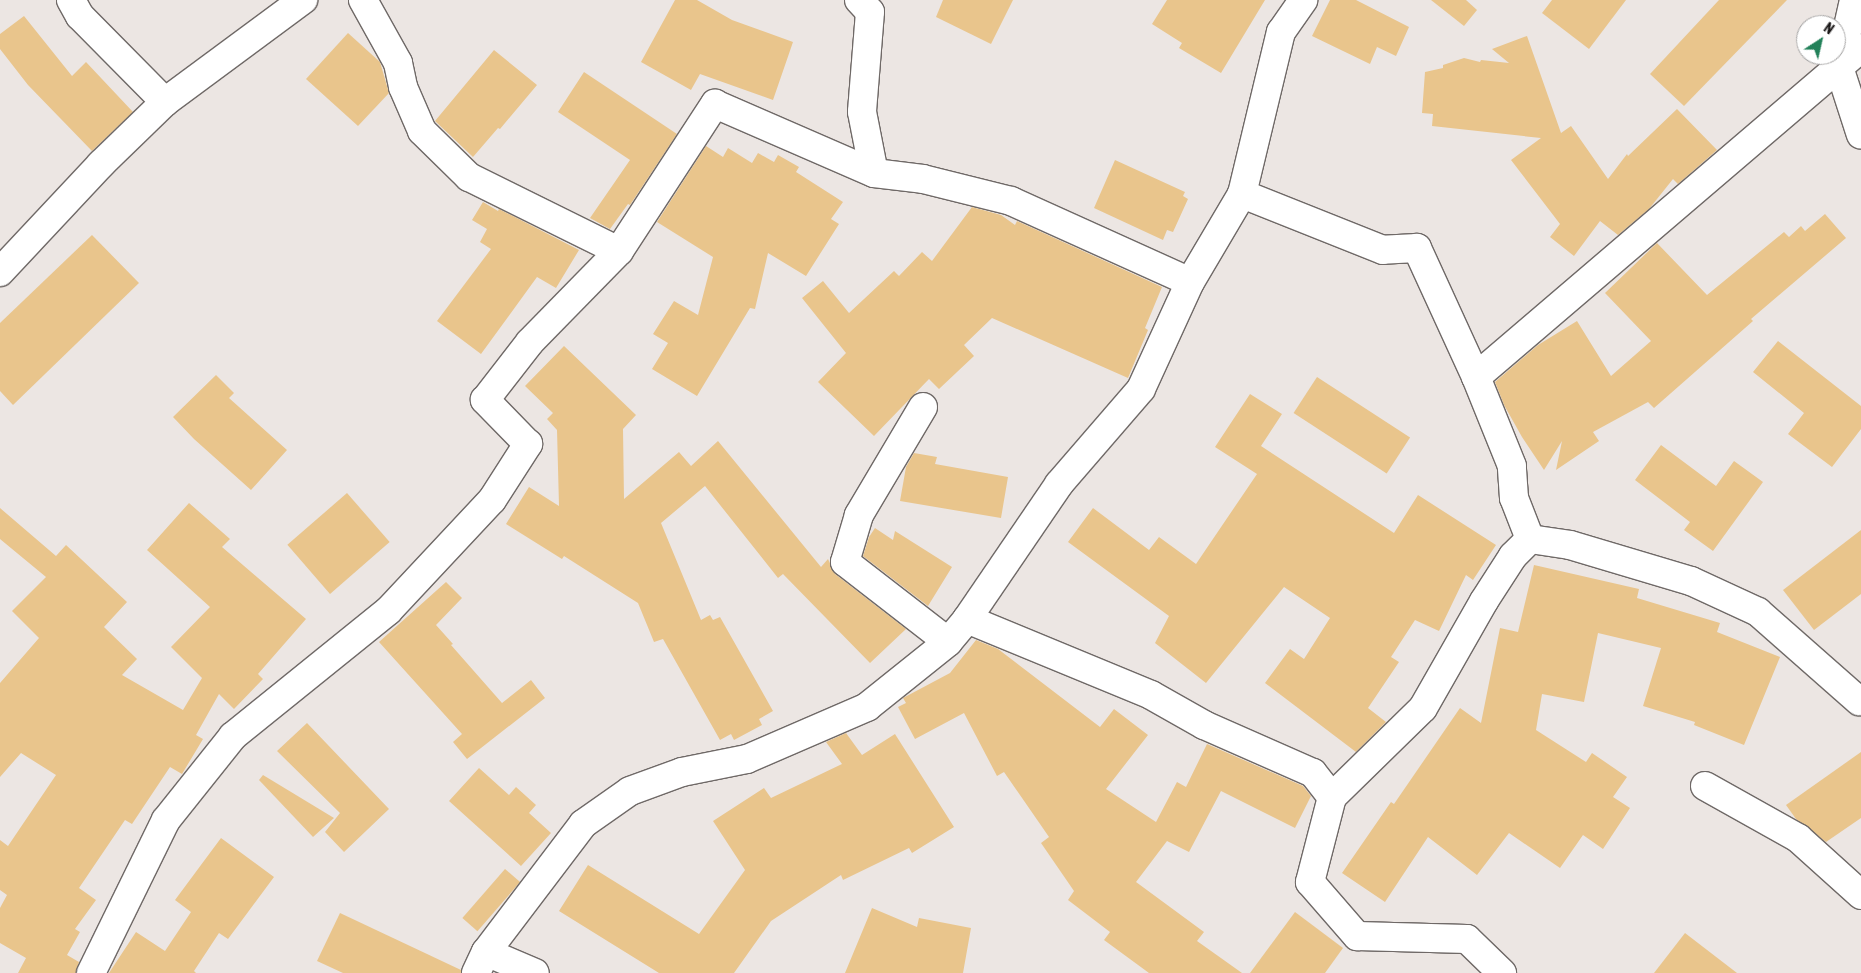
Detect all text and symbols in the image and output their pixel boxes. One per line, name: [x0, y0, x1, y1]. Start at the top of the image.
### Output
north arrow: [1796, 15, 1846, 65]
text: N: [1821, 20, 1837, 37]

